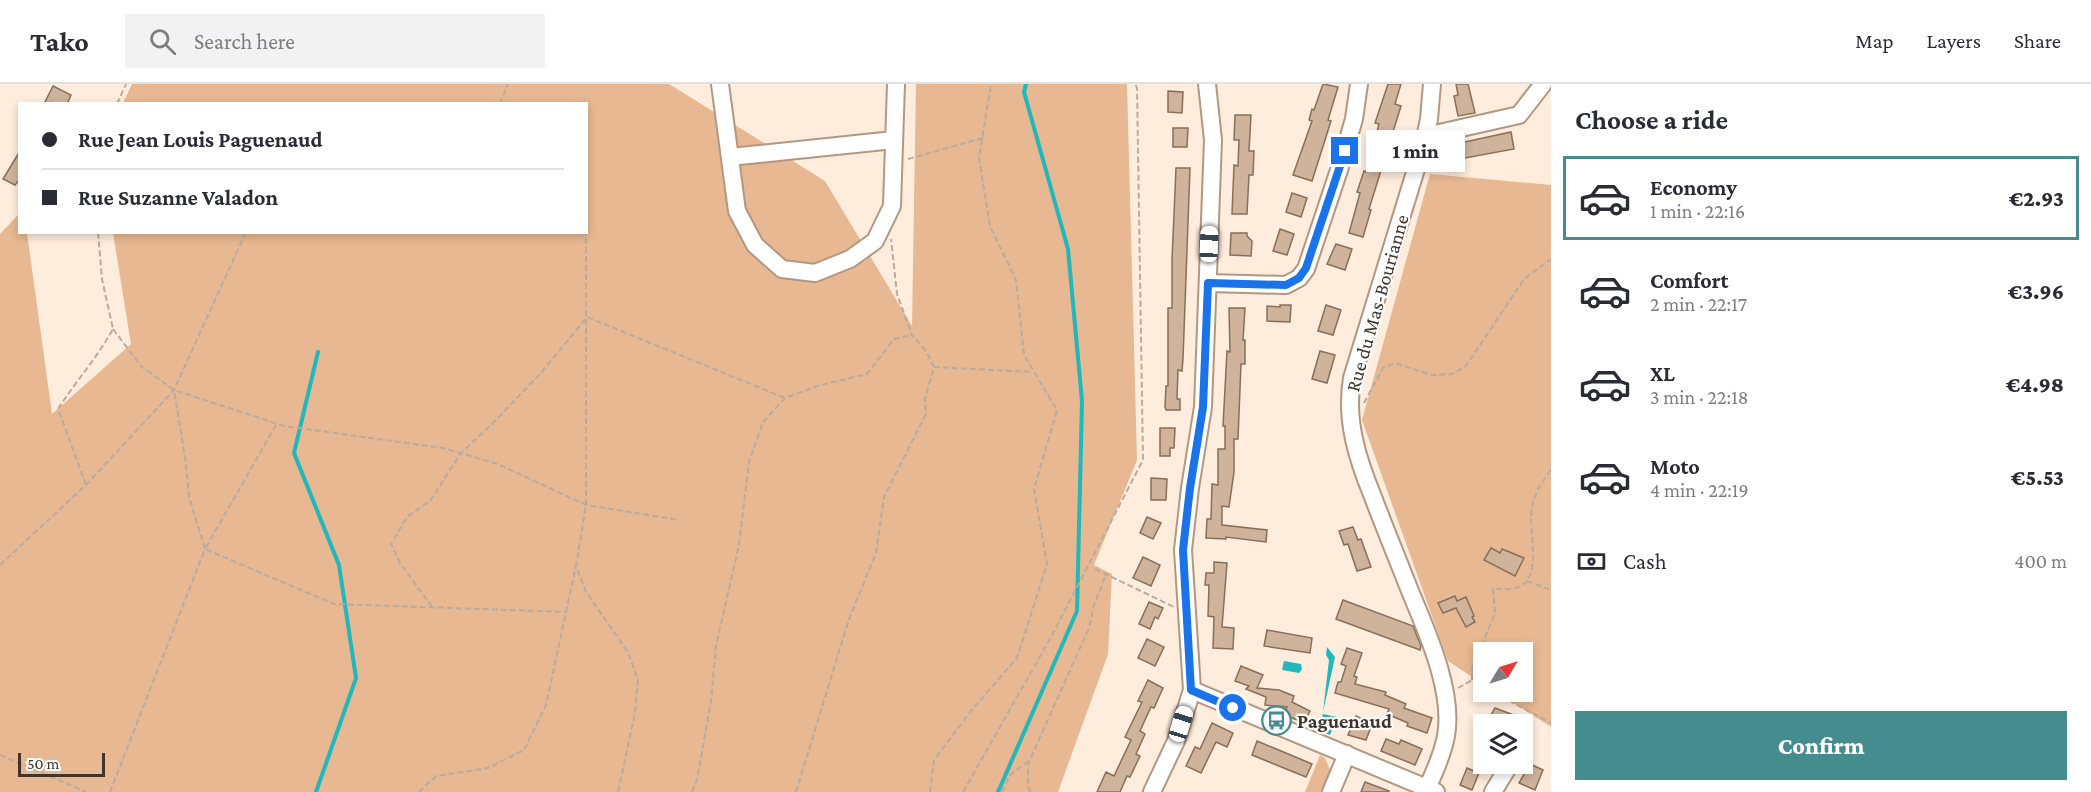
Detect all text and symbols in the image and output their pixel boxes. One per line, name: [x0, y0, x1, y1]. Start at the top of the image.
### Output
search box: [125, 14, 545, 68]
icon: search: [146, 25, 179, 58]
text: Tako: [30, 26, 89, 57]
text: Search here: [194, 29, 295, 54]
text: Map: [1855, 29, 1894, 53]
text: Layers: [1927, 29, 1981, 53]
text: Share: [2014, 29, 2061, 53]
text: Choose a ride: [1575, 105, 1728, 135]
text: Rue Jean Louis Paguenaud: [78, 127, 323, 152]
callout: 1 min: [1366, 130, 1465, 172]
route end: [1331, 137, 1358, 164]
text: 1 min: [1392, 140, 1439, 162]
icon: car: [1578, 171, 1632, 225]
text: Economy: [1650, 175, 1737, 200]
text: Rue Suzanne Valadon: [78, 185, 278, 210]
text: €2.93: [2009, 186, 2064, 211]
text: 1 min · 22:16: [1650, 200, 1745, 222]
street label: Rue du Mas-Bourianne: [1341, 212, 1413, 394]
car: [1199, 226, 1219, 262]
icon: car: [1578, 264, 1632, 318]
text: Comfort: [1650, 268, 1728, 293]
text: €3.96: [2008, 279, 2064, 304]
text: 2 min · 22:17: [1650, 293, 1747, 315]
icon: car: [1578, 357, 1632, 411]
text: XL: [1650, 361, 1675, 386]
text: €4.98: [2006, 372, 2064, 397]
text: 3 min · 22:18: [1650, 386, 1749, 408]
icon: car: [1578, 450, 1632, 504]
text: Moto: [1650, 454, 1700, 479]
text: €5.53: [2011, 465, 2064, 490]
text: 4 min · 22:19: [1650, 479, 1749, 501]
icon: cash: [1575, 545, 1608, 578]
text: Cash: [1623, 549, 1667, 574]
text: 400 m: [2014, 550, 2067, 572]
north arrow: [1473, 642, 1533, 702]
map controls: [1473, 642, 1533, 774]
route start: [1219, 694, 1246, 721]
car: [1167, 704, 1195, 744]
bus stop icon: Paguenaud: [1260, 705, 1292, 737]
place label: Paguenaud: [1297, 710, 1392, 732]
button: Confirm: [1575, 711, 2067, 780]
button: layers: [1473, 714, 1533, 774]
scale bar: [18, 750, 105, 778]
text: 50 m: [27, 755, 59, 772]

